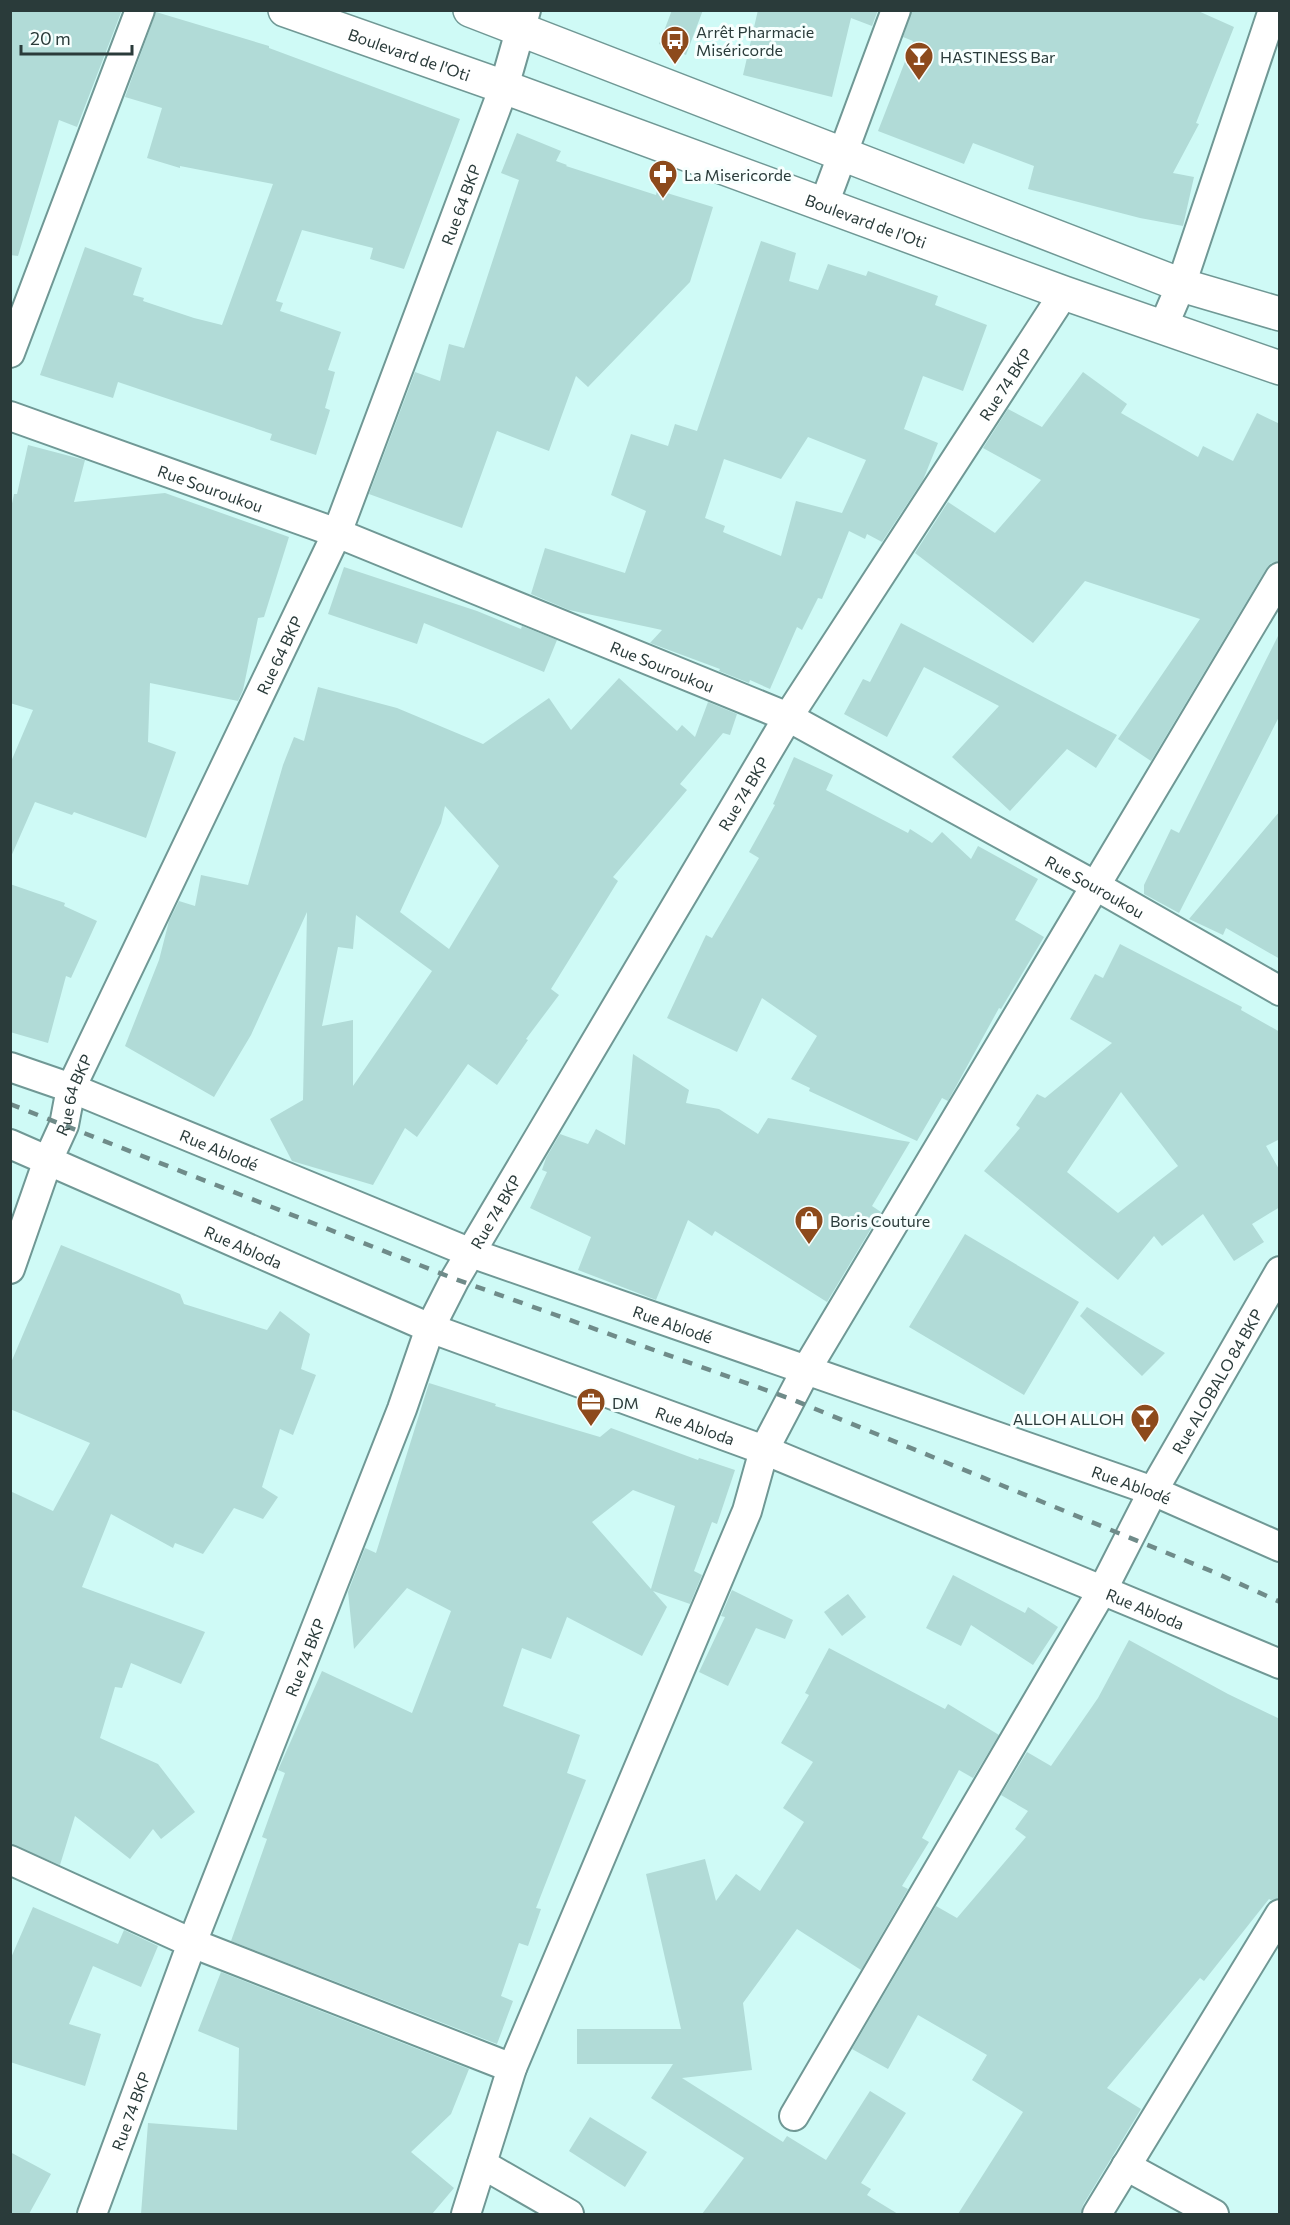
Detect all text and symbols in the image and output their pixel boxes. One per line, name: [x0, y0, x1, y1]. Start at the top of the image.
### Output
scale bar: [21, 18, 132, 56]
place label: Arrêt Pharmacie Miséricorde: [696, 22, 814, 59]
street label: Boulevard de l'Oti: [346, 24, 473, 84]
bus stop icon: Arrêt Pharmacie Miséricorde: [659, 24, 691, 66]
text: 20 m: [30, 27, 71, 49]
bar icon: HASTINESS Bar: [903, 40, 935, 82]
place label: HASTINESS Bar: [940, 47, 1056, 66]
pharmacy icon: La Misericorde: [647, 158, 679, 200]
street label: Rue 64 BKP: [436, 161, 484, 247]
place label: La Misericorde: [684, 165, 792, 184]
street label: Boulevard de l'Oti: [803, 189, 929, 251]
street label: Rue 74 BKP: [974, 344, 1035, 424]
street label: Rue Souroukou: [155, 460, 266, 515]
street label: Rue 64 BKP: [252, 612, 305, 697]
street label: Rue Souroukou: [608, 636, 717, 696]
street label: Rue 74 BKP: [714, 753, 772, 834]
street label: Rue Souroukou: [1042, 851, 1148, 921]
street label: Rue 64 BKP: [51, 1051, 95, 1138]
street label: Rue Ablodé: [177, 1125, 261, 1174]
street label: Rue 74 BKP: [466, 1171, 524, 1252]
shop icon: Boris Couture: [793, 1204, 825, 1246]
place label: Boris Couture: [830, 1211, 930, 1230]
street label: Rue Abloda: [202, 1221, 285, 1272]
street label: Rue Ablodé: [631, 1301, 715, 1346]
street label: Rue ALOBALO 84 BKP: [1167, 1305, 1266, 1457]
office icon: DM: [575, 1386, 607, 1428]
place label: DM: [612, 1393, 639, 1412]
street label: Rue Abloda: [653, 1402, 738, 1448]
bar icon: ALLOH ALLOH: [1129, 1402, 1161, 1444]
place label: ALLOH ALLOH: [1013, 1409, 1124, 1428]
street label: Rue Ablodé: [1089, 1461, 1174, 1507]
street label: Rue Abloda: [1103, 1584, 1187, 1633]
street label: Rue 74 BKP: [280, 1615, 328, 1699]
street label: Rue 74 BKP: [107, 2069, 153, 2153]

